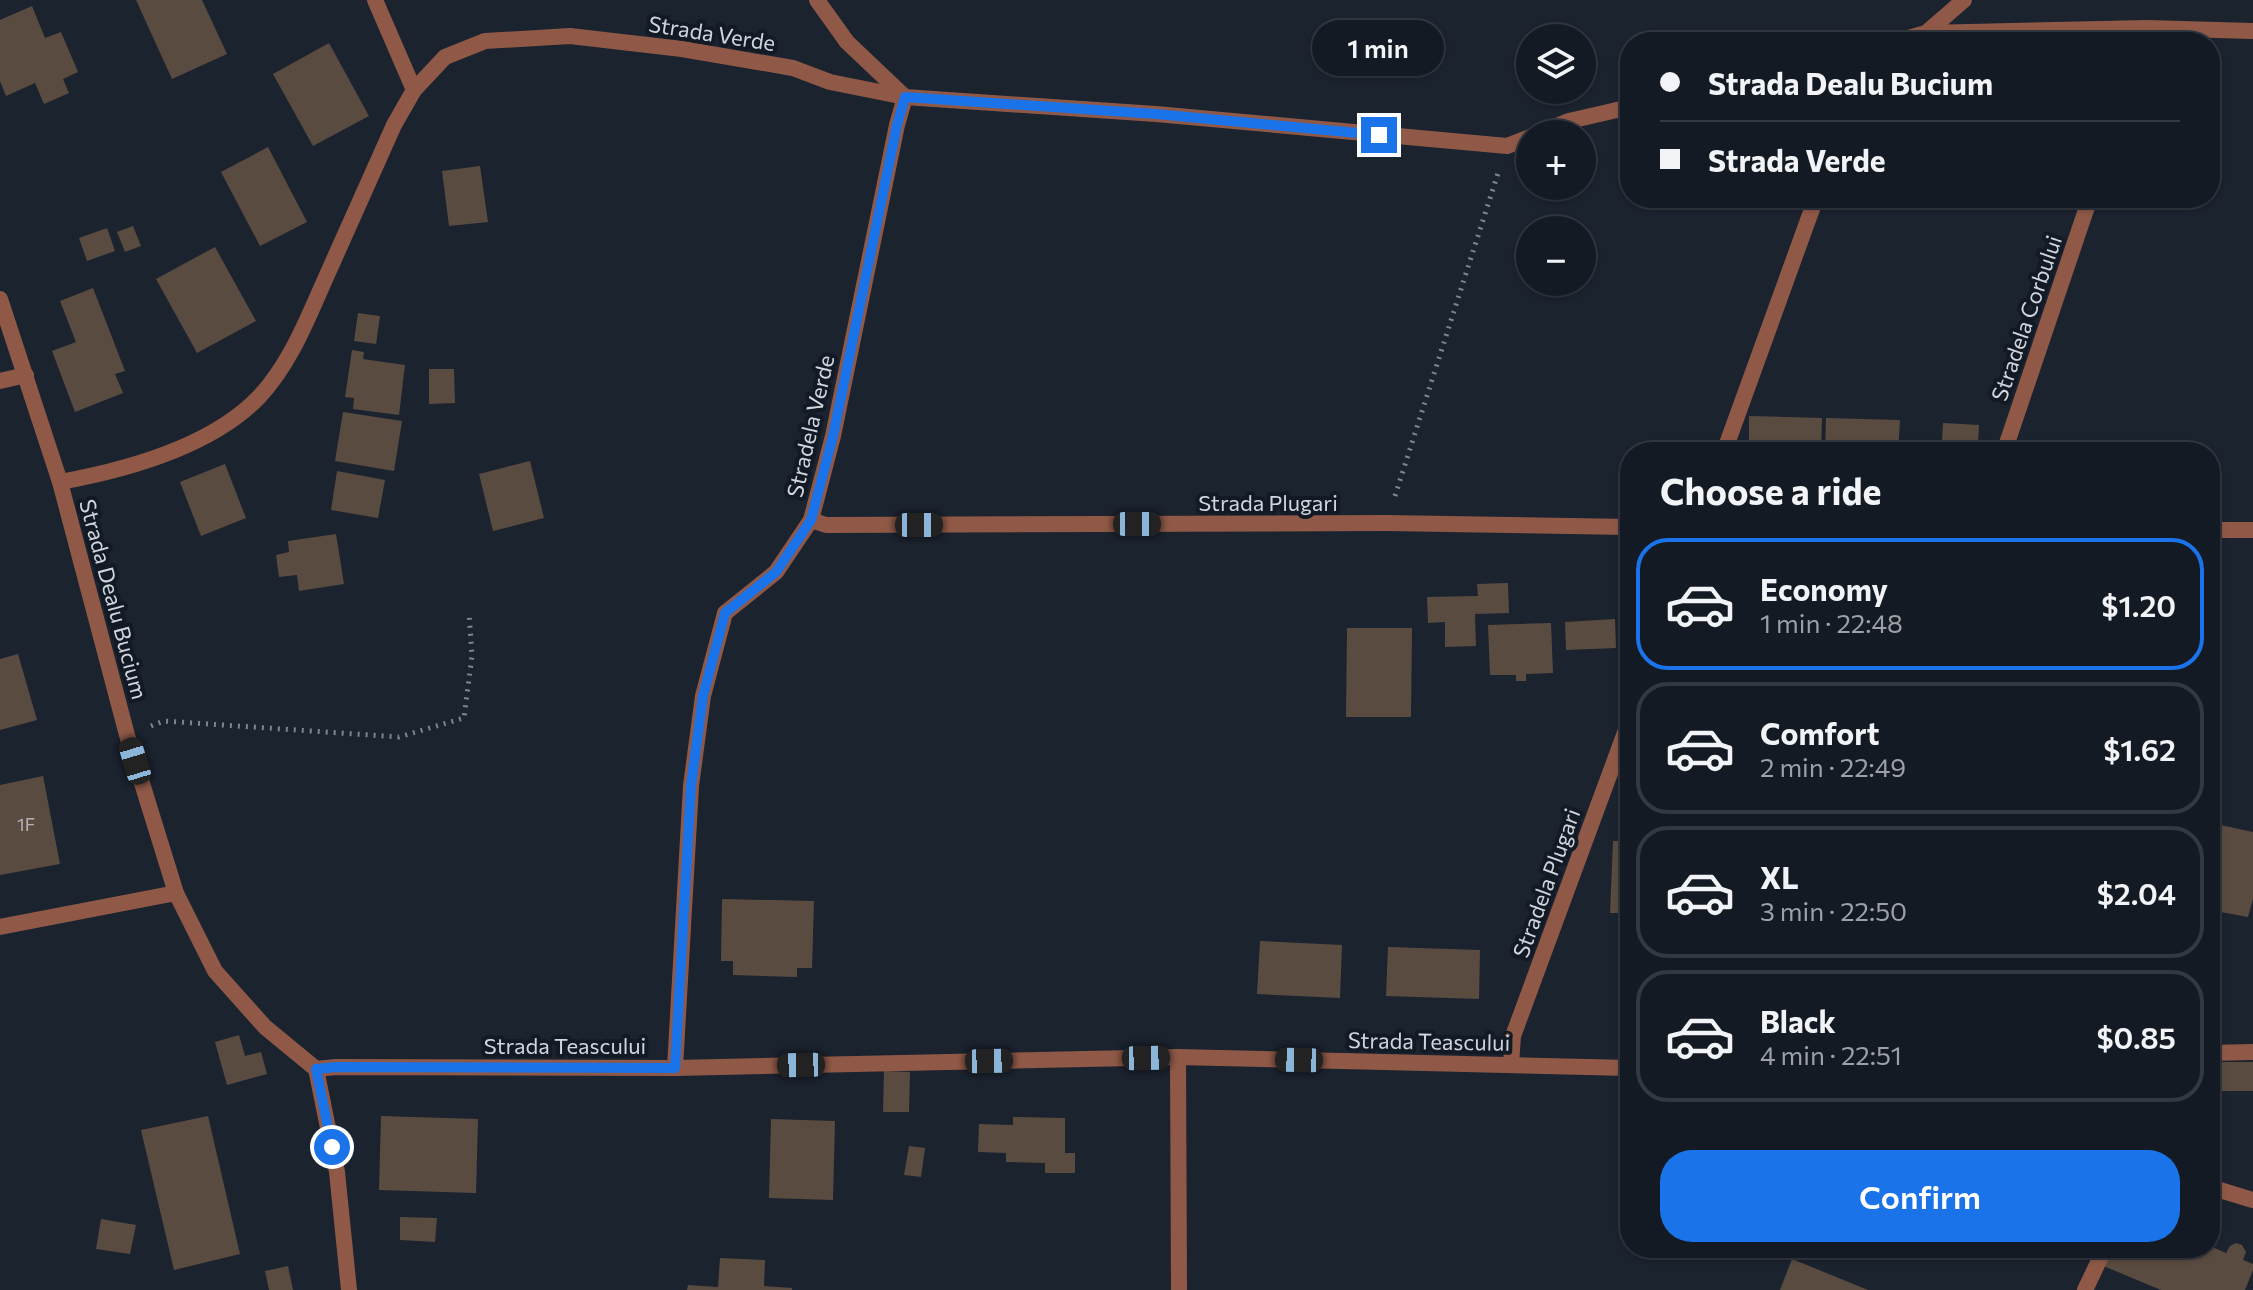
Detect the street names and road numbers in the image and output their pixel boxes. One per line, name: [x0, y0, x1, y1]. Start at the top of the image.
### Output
street label: Strada Verde: [647, 10, 777, 56]
street label: Stradela Corbului: [1985, 232, 2067, 404]
street label: Stradela Verde: [781, 352, 839, 500]
street label: Strada Plugari: [1198, 489, 1338, 516]
street label: Strada Dealu Bucium: [74, 496, 154, 702]
street label: Stradela Plugari: [1507, 805, 1585, 961]
street label: Strada Teascului: [1348, 1026, 1510, 1056]
street label: Strada Teascului: [484, 1032, 646, 1059]

